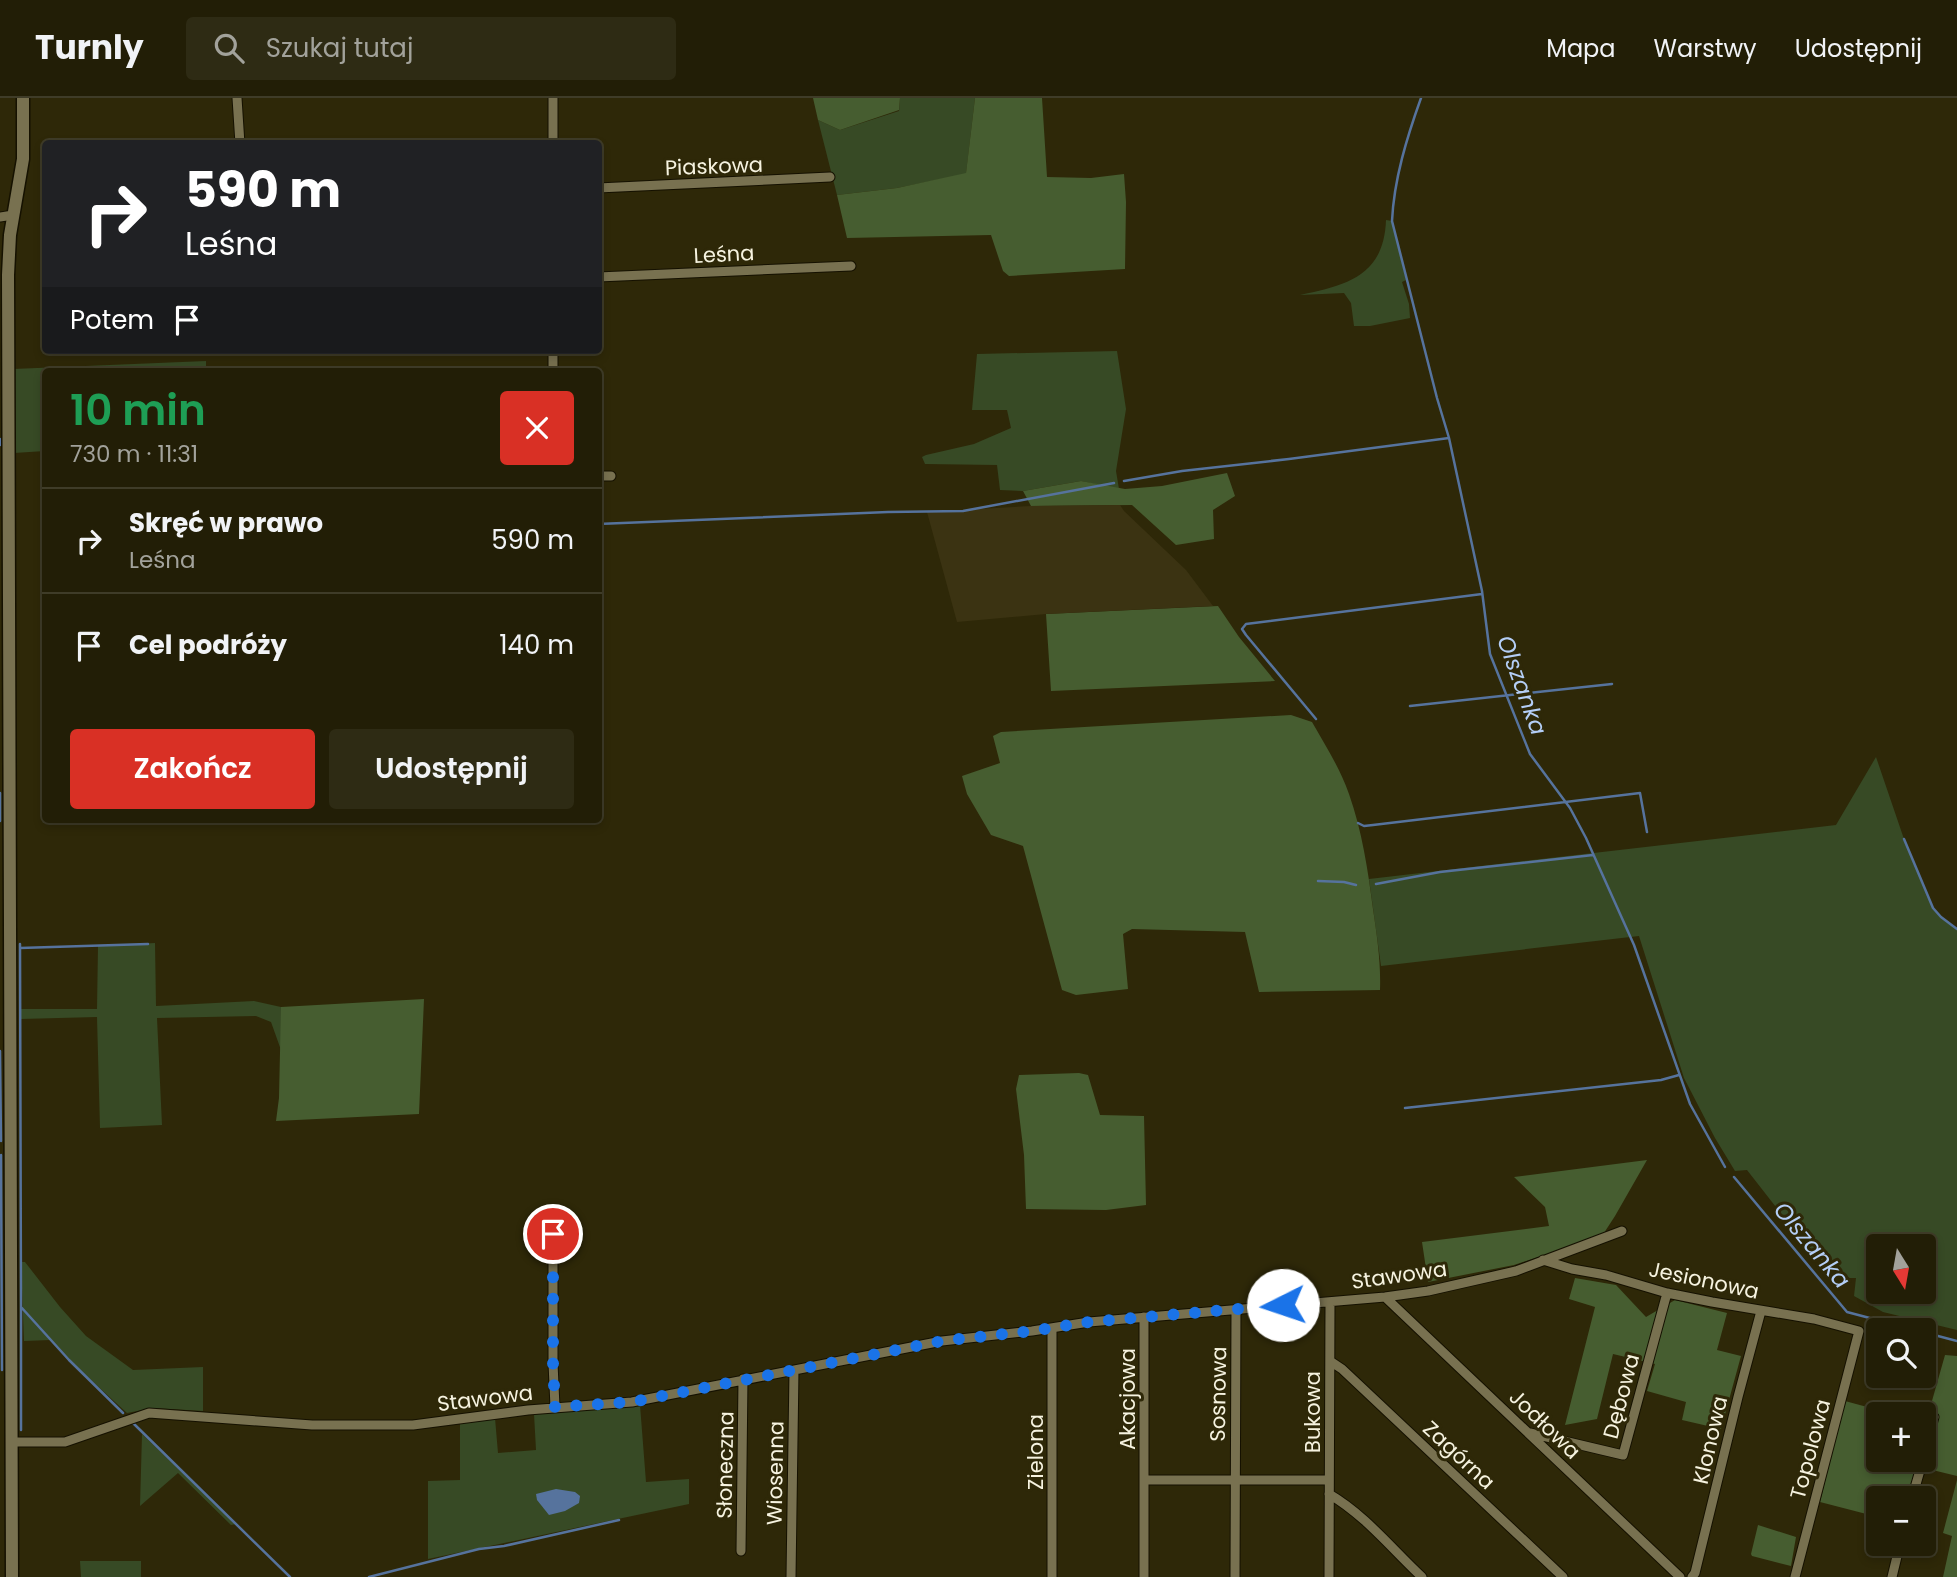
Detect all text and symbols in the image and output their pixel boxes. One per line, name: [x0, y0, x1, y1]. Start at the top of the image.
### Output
search box: [186, 17, 676, 80]
text: Turnly: [35, 24, 144, 71]
icon: search: [210, 29, 248, 67]
text: Szukaj tutaj: [266, 30, 413, 66]
text: Mapa: [1546, 32, 1616, 65]
text: Warstwy: [1654, 32, 1757, 65]
text: Udostępnij: [1795, 32, 1922, 65]
street label: Piaskowa: [664, 150, 764, 182]
text: 590 m: [185, 156, 341, 224]
icon: right: [70, 168, 161, 259]
text: Leśna: [185, 221, 277, 266]
street label: Leśna: [693, 238, 755, 270]
icon: arrive: [168, 301, 206, 339]
text: Potem: [70, 302, 154, 338]
text: 10 min: [70, 381, 206, 440]
button: close: [500, 391, 574, 465]
text: 730 m · 11:31: [70, 438, 198, 470]
text: Skręć w prawo: [129, 505, 323, 541]
icon: right: [70, 522, 108, 560]
text: 590 m: [491, 522, 574, 558]
text: Leśna: [129, 544, 195, 576]
icon: arrive: [70, 627, 108, 665]
text: Cel podróży: [129, 627, 287, 663]
text: 140 m: [499, 627, 574, 663]
water label: Olszanka: [1489, 631, 1555, 739]
button: Zakończ: [70, 729, 315, 809]
button: Udostępnij: [329, 729, 574, 809]
water label: Olszanka: [1766, 1195, 1858, 1295]
pin: [523, 1204, 583, 1264]
icon: arrive: [534, 1215, 572, 1253]
north arrow: [1866, 1234, 1936, 1304]
map controls: [1866, 1234, 1936, 1556]
street label: Stawowa: [1349, 1254, 1449, 1296]
street label: Jesionowa: [1646, 1254, 1762, 1306]
position arrow: [1246, 1268, 1320, 1342]
button: search: [1866, 1318, 1936, 1388]
street label: Sosnowa: [1203, 1346, 1233, 1442]
street label: Akacjowa: [1113, 1348, 1142, 1450]
street label: Dębowa: [1596, 1350, 1646, 1442]
street label: Bukowa: [1298, 1371, 1327, 1453]
street label: Stawowa: [435, 1378, 535, 1418]
street label: Jodłowa: [1503, 1383, 1587, 1465]
street label: Klonowa: [1686, 1393, 1734, 1487]
street label: Topolowa: [1783, 1396, 1837, 1502]
button: +: [1866, 1402, 1936, 1472]
street label: Słoneczna: [710, 1411, 740, 1519]
street label: Zielona: [1021, 1414, 1050, 1490]
street label: Zagórna: [1417, 1414, 1501, 1496]
street label: Wiosenna: [760, 1421, 790, 1525]
button: −: [1866, 1486, 1936, 1556]

